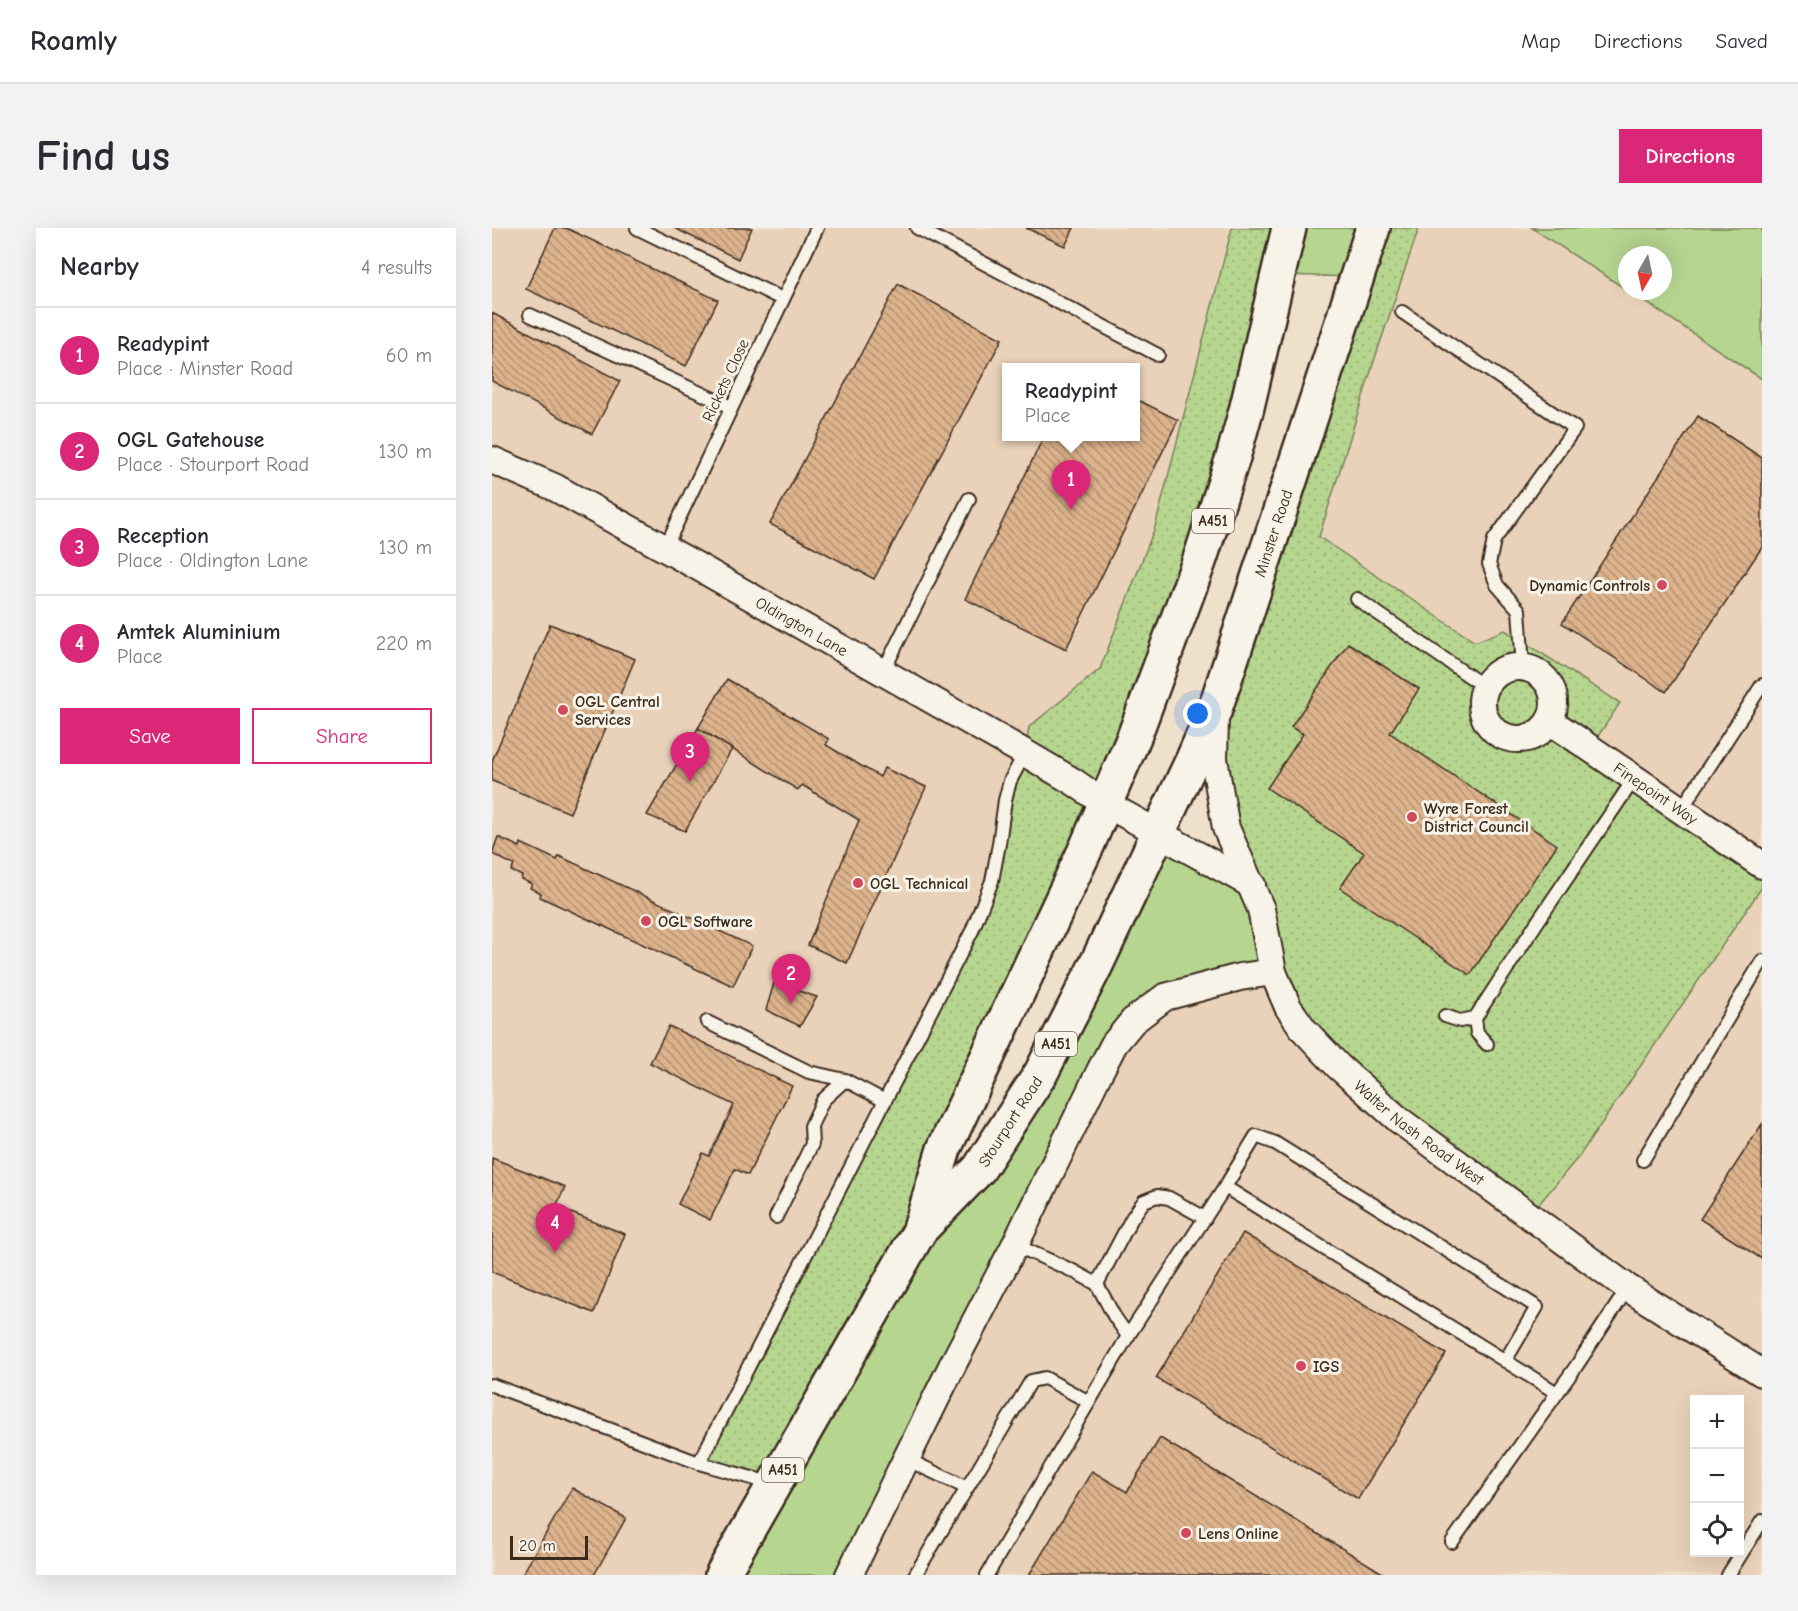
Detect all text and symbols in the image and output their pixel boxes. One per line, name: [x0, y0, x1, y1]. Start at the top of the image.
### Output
text: Roamly: [30, 25, 117, 57]
text: Map: [1521, 29, 1561, 53]
text: Directions: [1594, 29, 1683, 53]
text: Saved: [1716, 29, 1768, 53]
button: Directions: [1619, 129, 1762, 183]
text: Find us: [36, 132, 170, 181]
north arrow: [1618, 246, 1672, 300]
text: Nearby: [60, 252, 139, 282]
text: 4 results: [361, 256, 432, 279]
text: Readypint: [117, 331, 209, 357]
street label: Rickets Close: [699, 336, 753, 425]
text: 1: [76, 344, 83, 367]
text: 60 m: [386, 344, 432, 367]
text: Place · Minster Road: [117, 357, 293, 380]
popup: [1002, 363, 1140, 441]
text: Readypint: [1025, 378, 1117, 404]
text: Place: [1025, 404, 1070, 427]
text: OGL Gatehouse: [117, 427, 264, 453]
text: 2: [75, 440, 84, 463]
text: 130 m: [379, 440, 432, 463]
text: Place · Stourport Road: [117, 453, 309, 476]
pin: 1: [1052, 460, 1090, 510]
street label: Minster Road: [1251, 488, 1296, 580]
road number: A451: [1192, 509, 1234, 533]
text: Reception: [117, 523, 209, 549]
text: 3: [75, 536, 84, 559]
text: 130 m: [379, 536, 432, 559]
text: Place · Oldington Lane: [117, 549, 308, 572]
place label: Dynamic Controls: [1529, 577, 1650, 595]
marker: Dynamic Controls: [1655, 578, 1669, 592]
street label: Oldington Lane: [752, 594, 851, 660]
text: Amtek Aluminium: [117, 619, 280, 645]
text: 4: [75, 632, 84, 655]
text: 220 m: [376, 632, 432, 655]
text: Place: [117, 645, 163, 668]
place label: OGL Central Services: [575, 693, 660, 729]
your location: [1183, 699, 1212, 728]
marker: OGL Central Services: [556, 703, 570, 717]
button: Save: [60, 708, 240, 764]
button: Share: [252, 708, 432, 764]
pin: 3: [670, 732, 710, 782]
street label: Finepoint Way: [1610, 759, 1701, 829]
place label: Wyre Forest District Council: [1424, 800, 1529, 836]
marker: Wyre Forest District Council: [1405, 810, 1419, 824]
place label: OGL Technical: [870, 875, 968, 893]
marker: OGL Technical: [851, 876, 865, 890]
place label: OGL Software: [658, 913, 753, 931]
marker: OGL Software: [639, 914, 653, 928]
pin: 2: [772, 954, 810, 1004]
road number: A451: [1035, 1032, 1077, 1056]
street label: Stourport Road: [975, 1073, 1046, 1170]
street label: Walter Nash Road West: [1350, 1077, 1487, 1189]
pin: 4: [536, 1204, 574, 1253]
place label: IGS: [1313, 1358, 1339, 1376]
marker: IGS: [1294, 1359, 1308, 1373]
map controls: [1690, 1395, 1744, 1557]
button: +: [1690, 1395, 1744, 1449]
button: −: [1690, 1449, 1744, 1503]
road number: A451: [762, 1458, 804, 1482]
button: locate: [1690, 1503, 1744, 1557]
place label: Lens Online: [1198, 1525, 1278, 1543]
marker: Lens Online: [1179, 1526, 1193, 1540]
scale bar: [510, 1533, 588, 1560]
text: 20 m: [519, 1537, 556, 1555]

